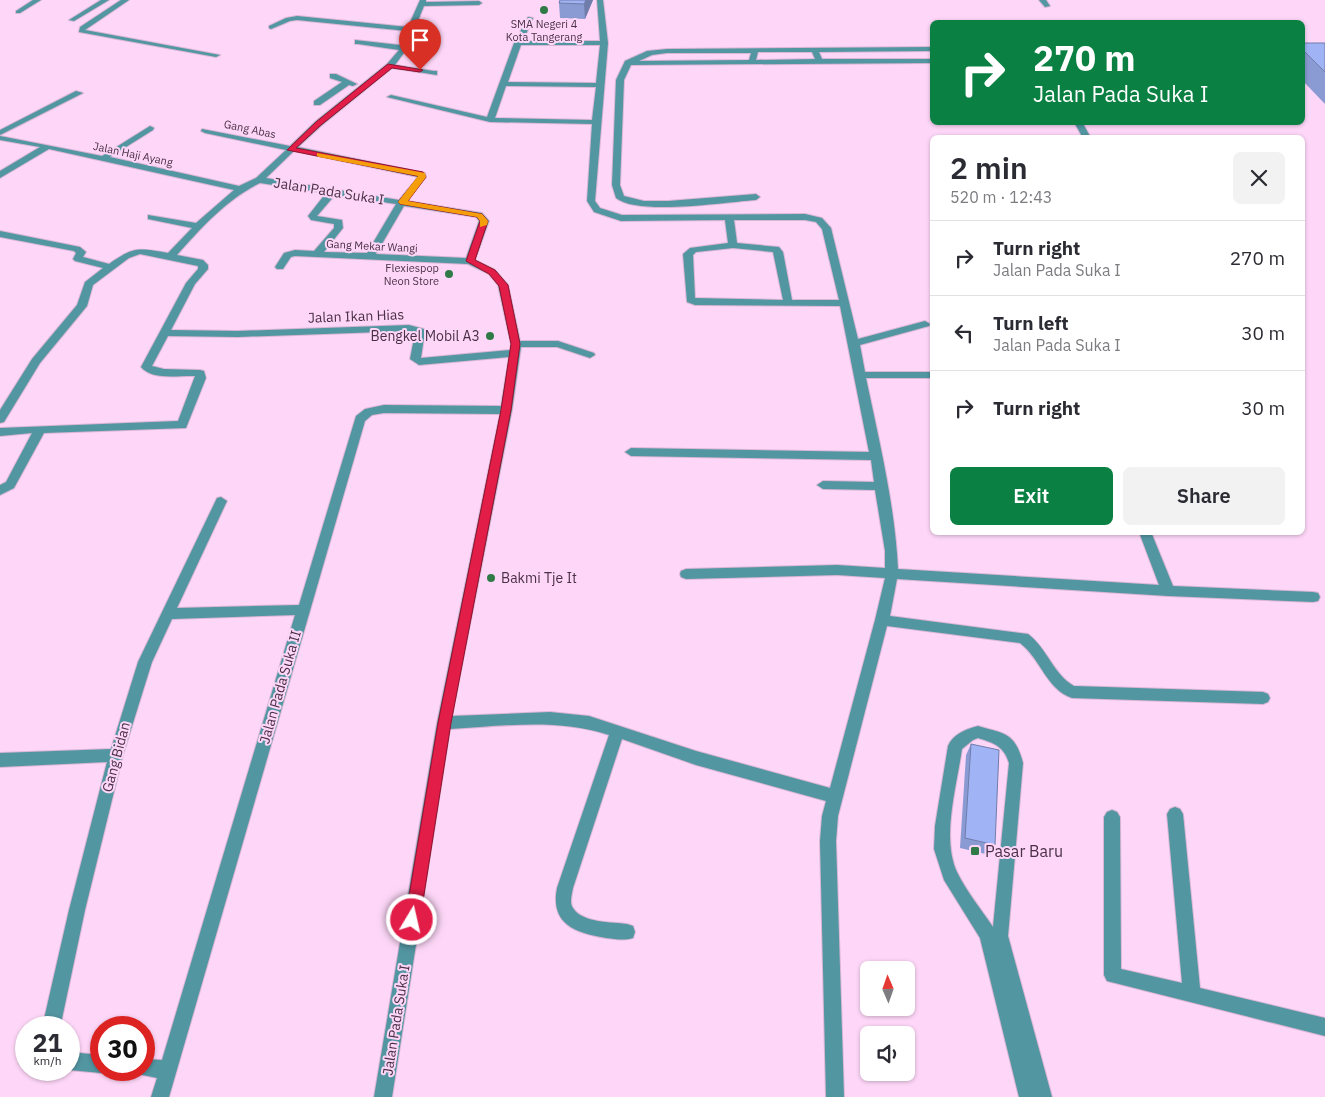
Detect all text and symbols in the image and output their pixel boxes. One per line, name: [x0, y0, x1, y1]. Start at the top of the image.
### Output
marker: SMA Negeri 4 Kota Tangerang: [538, 4, 550, 16]
place label: SMA Negeri 4 Kota Tangerang: [506, 17, 582, 44]
pin: [399, 19, 441, 70]
icon: arrive: [406, 26, 434, 54]
text: 270 m: [1033, 35, 1136, 81]
icon: right: [950, 40, 1015, 105]
text: Jalan Pada Suka I: [1033, 79, 1208, 108]
street label: Gang Abas: [223, 117, 277, 141]
street label: Jalan Haji Ayang: [92, 139, 174, 169]
text: 2 min: [950, 148, 1028, 187]
button: close: [1233, 152, 1285, 204]
street label: Jalan Pada Suka I: [272, 173, 386, 209]
text: 520 m · 12:43: [950, 187, 1052, 207]
text: Turn right: [993, 236, 1080, 260]
street label: Gang Mekar Wangi: [326, 237, 418, 255]
icon: right: [950, 244, 978, 272]
text: 270 m: [1230, 246, 1285, 270]
text: Jalan Pada Suka I: [993, 260, 1121, 280]
place label: Flexiespop Neon Store: [384, 261, 439, 288]
marker: Flexiespop Neon Store: [443, 268, 455, 280]
street label: Jalan Ikan Hias: [307, 305, 405, 327]
text: Turn left: [993, 311, 1069, 335]
icon: left: [950, 319, 978, 347]
text: 30 m: [1241, 321, 1285, 345]
place label: Bengkel Mobil A3: [371, 327, 480, 345]
marker: Bengkel Mobil A3: [484, 330, 496, 342]
text: Jalan Pada Suka I: [993, 335, 1121, 355]
icon: right: [950, 394, 978, 422]
text: Turn right: [993, 396, 1080, 420]
text: 30 m: [1241, 396, 1285, 420]
button: Exit: [950, 467, 1113, 525]
button: Share: [1123, 467, 1285, 525]
place label: Bakmi Tje It: [501, 569, 577, 587]
marker: Bakmi Tje It: [485, 572, 497, 584]
street label: Jalan Pada Suka II: [255, 628, 305, 746]
street label: Gang Bidan: [98, 720, 134, 794]
place label: Pasar Baru: [985, 841, 1063, 861]
marker: Pasar Baru: [969, 845, 981, 857]
position arrow: [385, 893, 437, 945]
north arrow: [860, 961, 915, 1016]
map controls: [860, 961, 915, 1081]
street label: Jalan Pada Suka I: [378, 963, 414, 1077]
speed limit sign: 30: [90, 1016, 155, 1081]
text: 21: [32, 1026, 63, 1059]
button: sound: [860, 1026, 915, 1081]
text: km/h: [33, 1053, 62, 1068]

